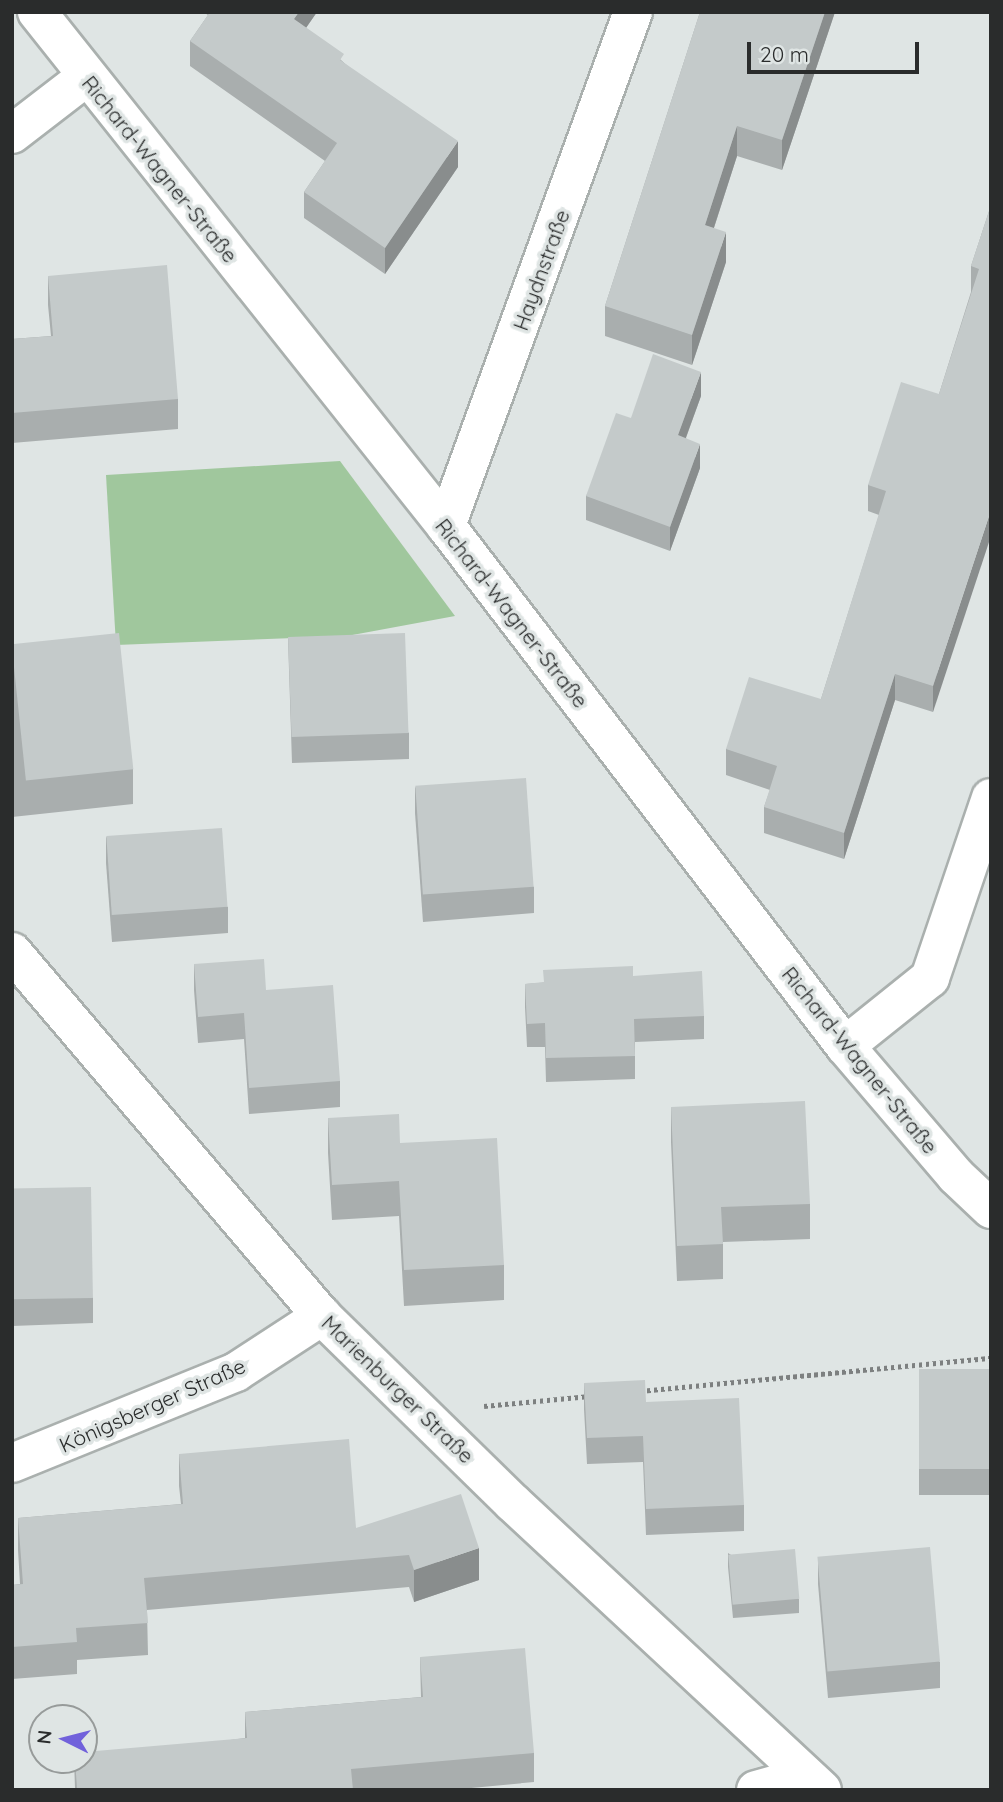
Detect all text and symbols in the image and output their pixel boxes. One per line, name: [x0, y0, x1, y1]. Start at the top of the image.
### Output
scale bar: [751, 28, 922, 72]
text: 20 m: [760, 41, 809, 67]
street label: Richard-Wagner-Straße: [77, 71, 243, 267]
street label: Haydnstraße: [508, 206, 574, 334]
street label: Richard-Wagner-Straße: [430, 513, 594, 713]
street label: Richard-Wagner-Straße: [777, 962, 943, 1158]
street label: Marienburger Straße: [317, 1310, 479, 1468]
street label: Königsberger Straße: [55, 1353, 249, 1457]
north arrow: [28, 1704, 98, 1774]
text: N: [31, 1729, 57, 1745]

